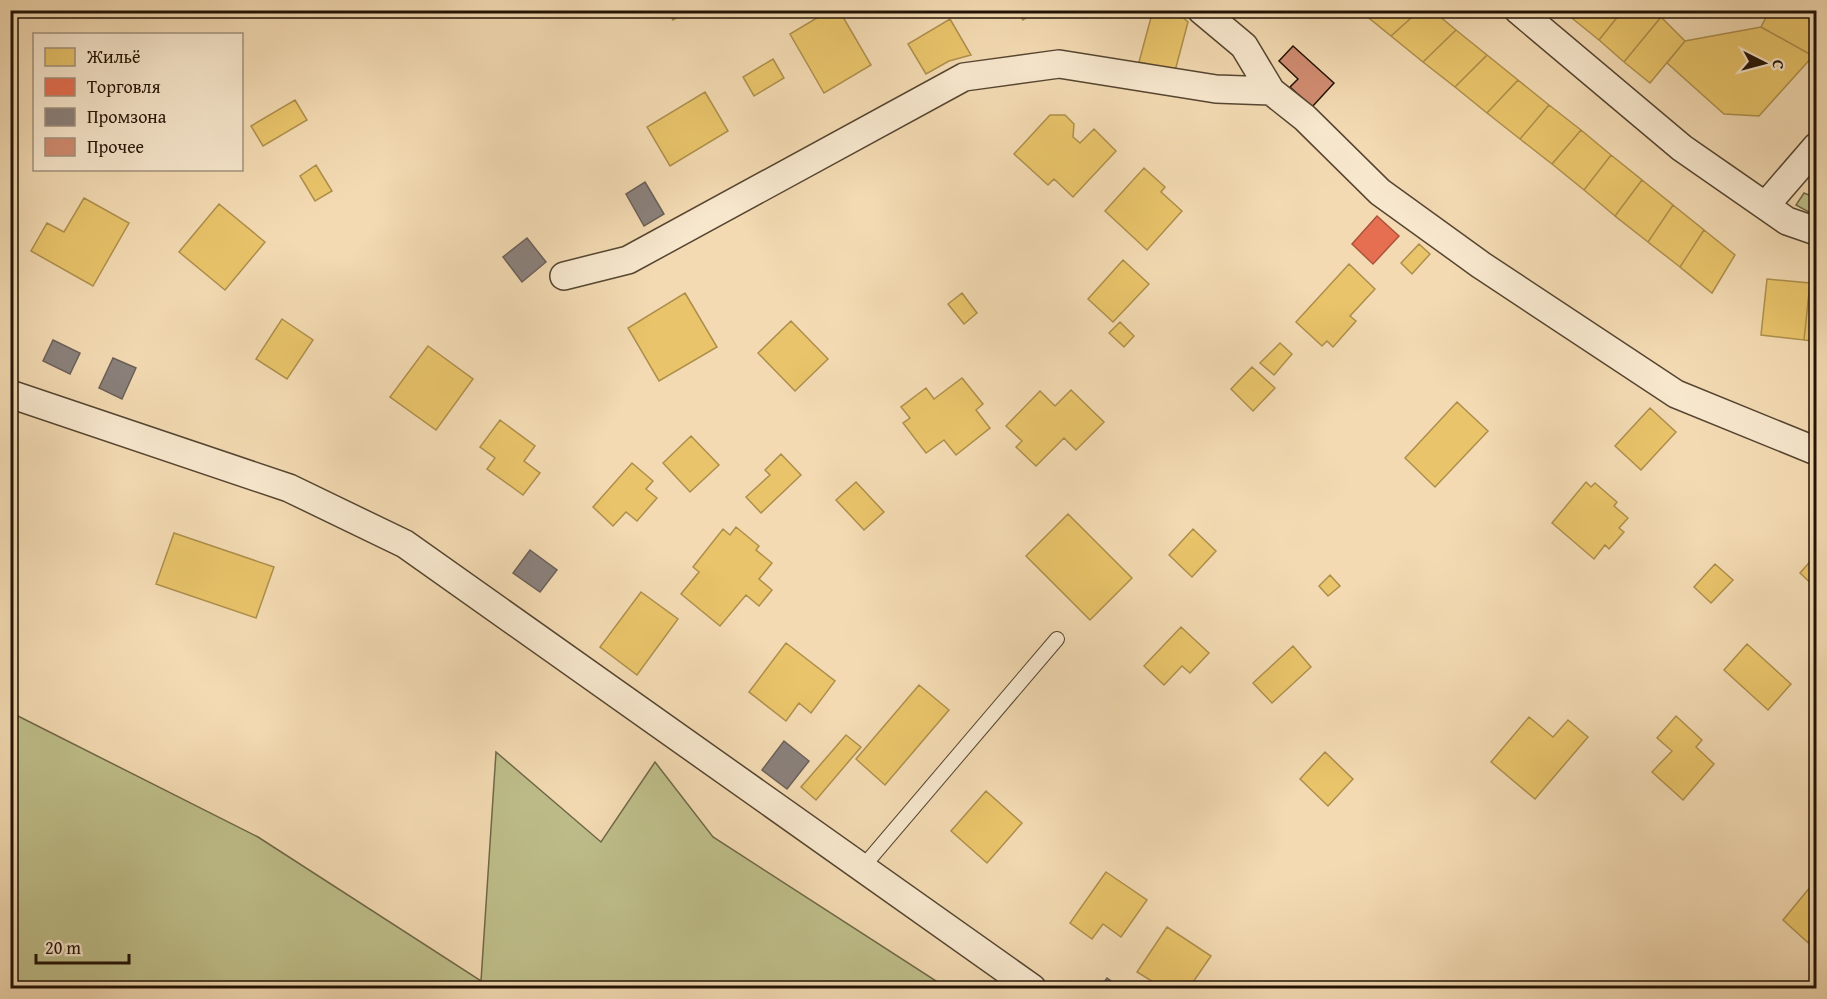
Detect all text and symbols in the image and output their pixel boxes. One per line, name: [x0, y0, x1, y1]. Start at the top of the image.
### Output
legend: [33, 33, 243, 171]
north arrow: [1734, 33, 1794, 93]
text: Жильё: [86, 43, 141, 70]
text: С: [1767, 59, 1791, 70]
text: Торговля: [87, 73, 161, 100]
text: Промзона: [87, 103, 167, 130]
text: Прочее: [87, 133, 144, 160]
scale bar: [36, 927, 129, 965]
text: 20 m: [45, 934, 81, 961]

